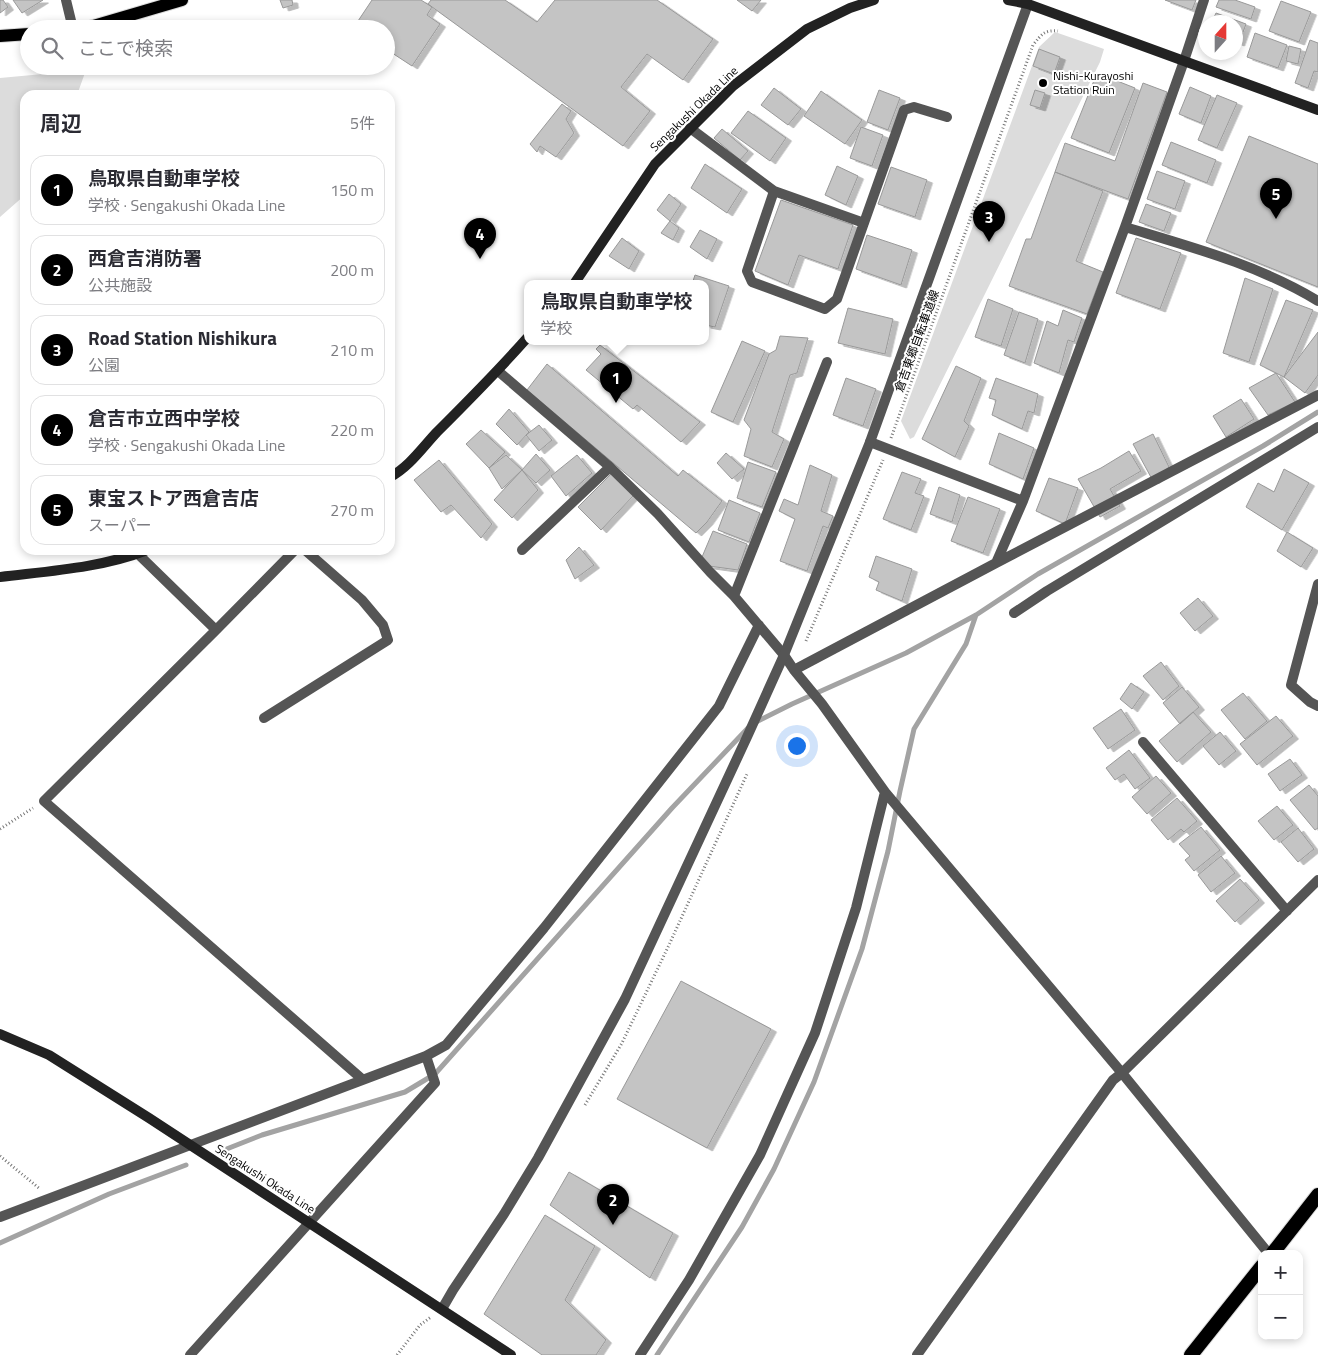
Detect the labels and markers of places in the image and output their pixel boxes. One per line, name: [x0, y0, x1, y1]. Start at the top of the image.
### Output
place label: Nishi-Kurayoshi Station Ruin: [1053, 66, 1133, 99]
marker: Nishi-Kurayoshi Station Ruin: [1037, 77, 1049, 89]
pin: 5: [1260, 178, 1292, 219]
pin: 3: [973, 201, 1005, 242]
pin: 4: [464, 218, 496, 259]
pin: 1: [600, 362, 632, 403]
pin: 2: [597, 1184, 629, 1225]

